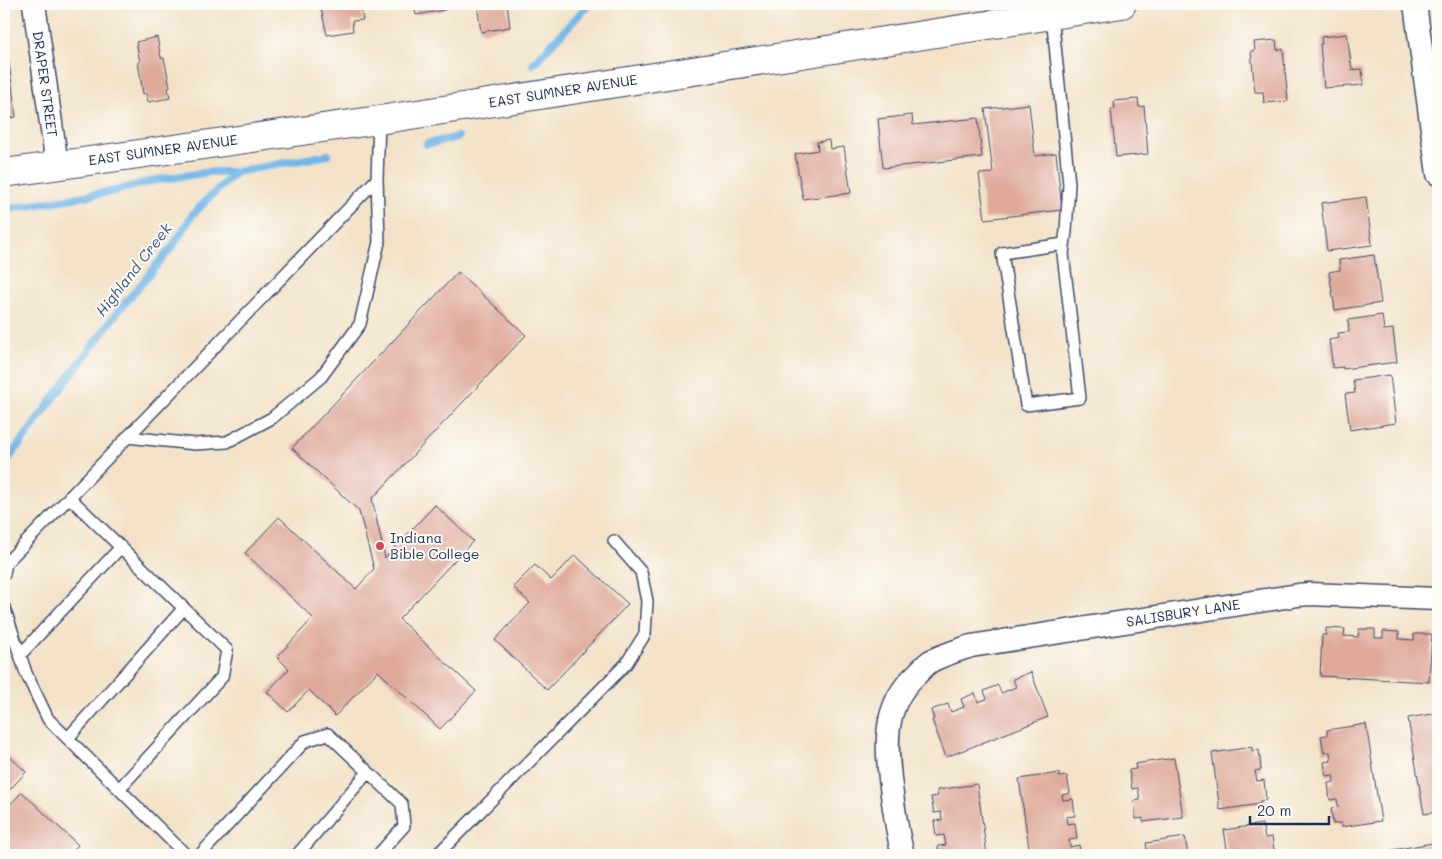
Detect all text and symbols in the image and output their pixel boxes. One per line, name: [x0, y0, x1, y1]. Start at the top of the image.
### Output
street label: DRAPER STREET: [29, 30, 62, 138]
street label: EAST SUMNER AVENUE: [487, 69, 639, 112]
street label: EAST SUMNER AVENUE: [87, 130, 239, 169]
water label: Highland Creek: [91, 218, 176, 320]
place label: Indiana Bible College: [390, 528, 479, 563]
marker: Indiana Bible College: [374, 540, 386, 552]
street label: SALISBURY LANE: [1125, 594, 1241, 631]
scale bar: [1250, 794, 1328, 826]
text: 20 m: [1257, 800, 1291, 820]

